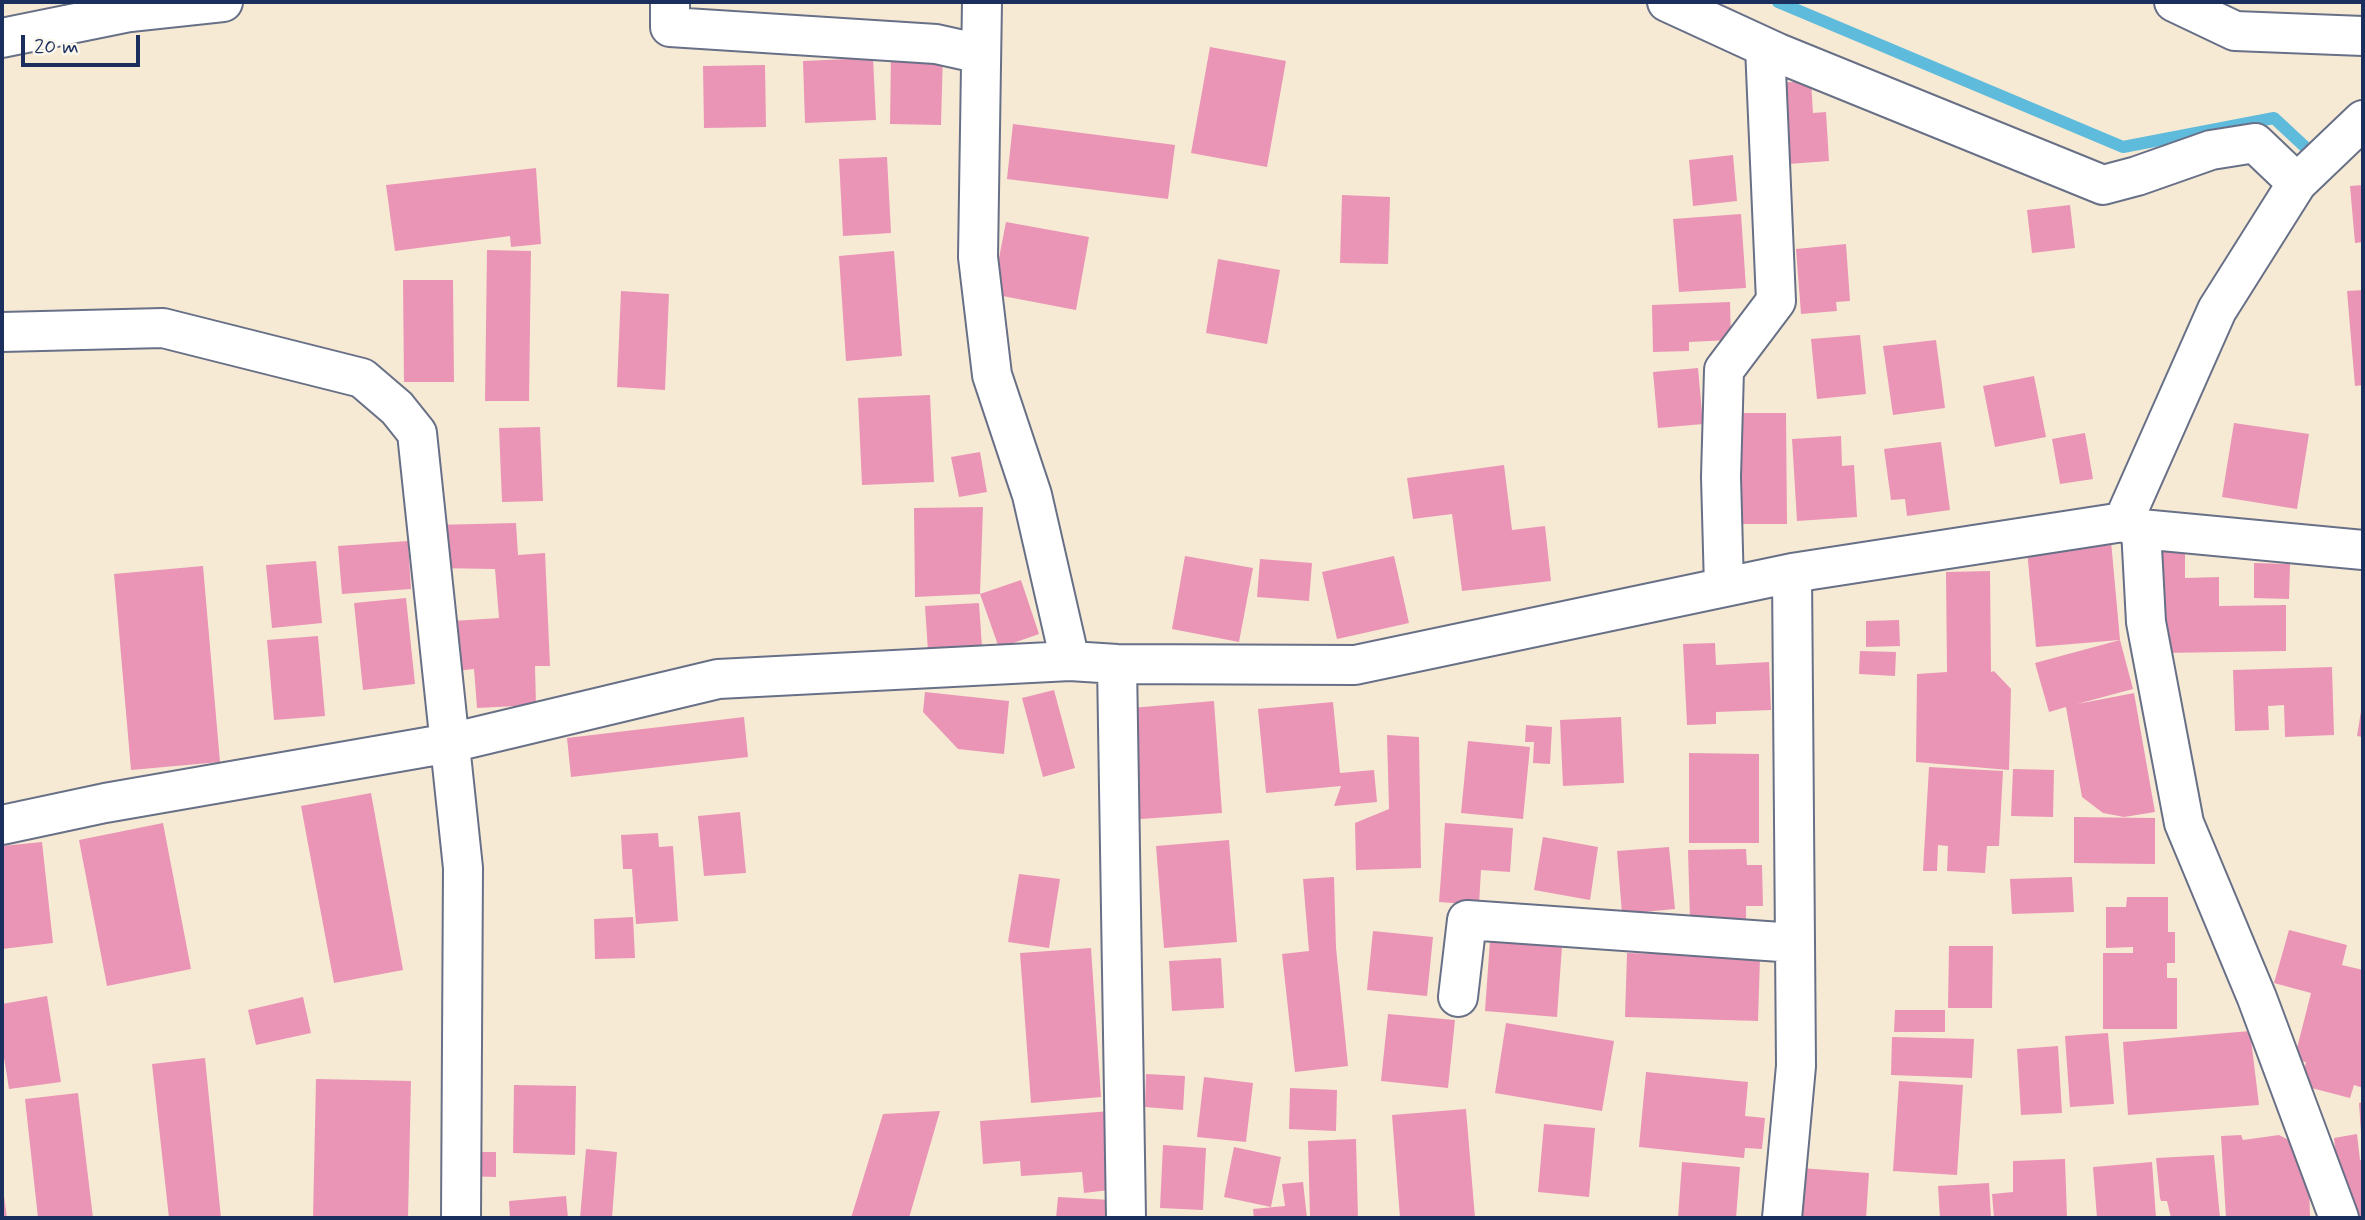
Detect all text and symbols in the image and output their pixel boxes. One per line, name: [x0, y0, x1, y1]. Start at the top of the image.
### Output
scale bar: [24, 21, 144, 65]
text: 20 m: [34, 33, 79, 61]

